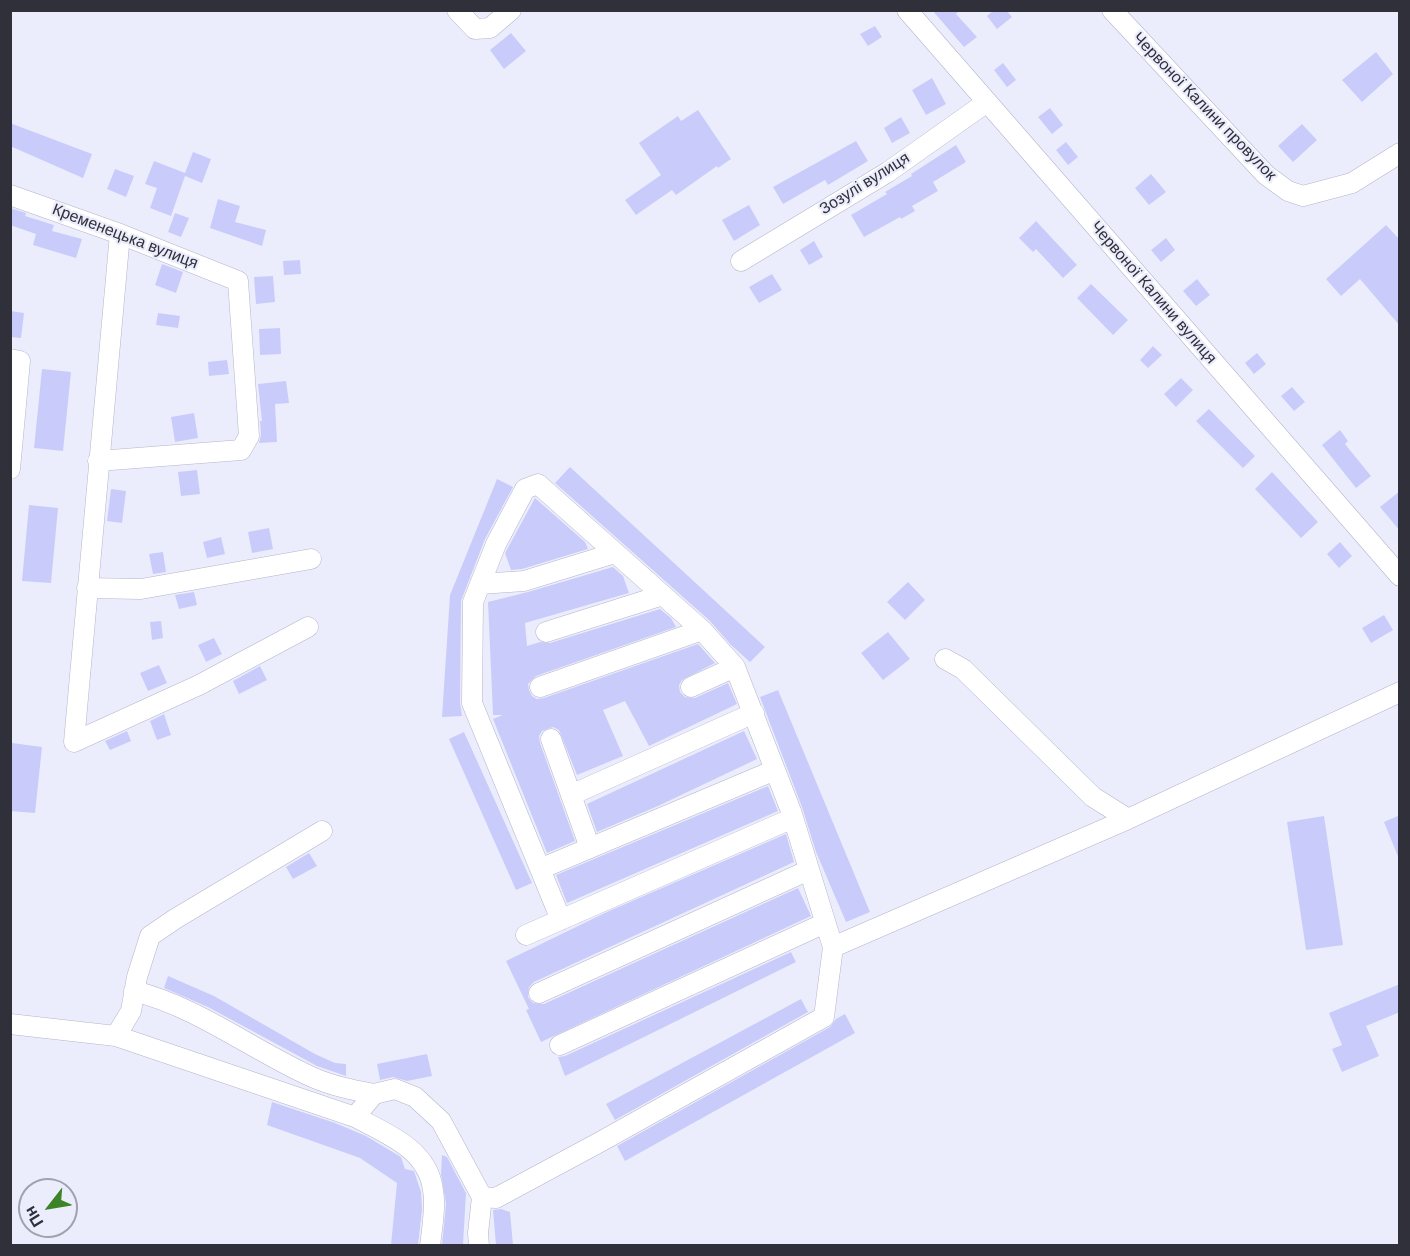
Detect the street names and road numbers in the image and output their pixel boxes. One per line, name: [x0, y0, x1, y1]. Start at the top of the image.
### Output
street label: Червоної Калини провулок: [1128, 29, 1280, 185]
street label: Зозулі вулиця: [817, 149, 913, 219]
street label: Кременецька вулиця: [49, 200, 201, 274]
street label: Червоної Калини вулиця: [1086, 218, 1220, 368]

